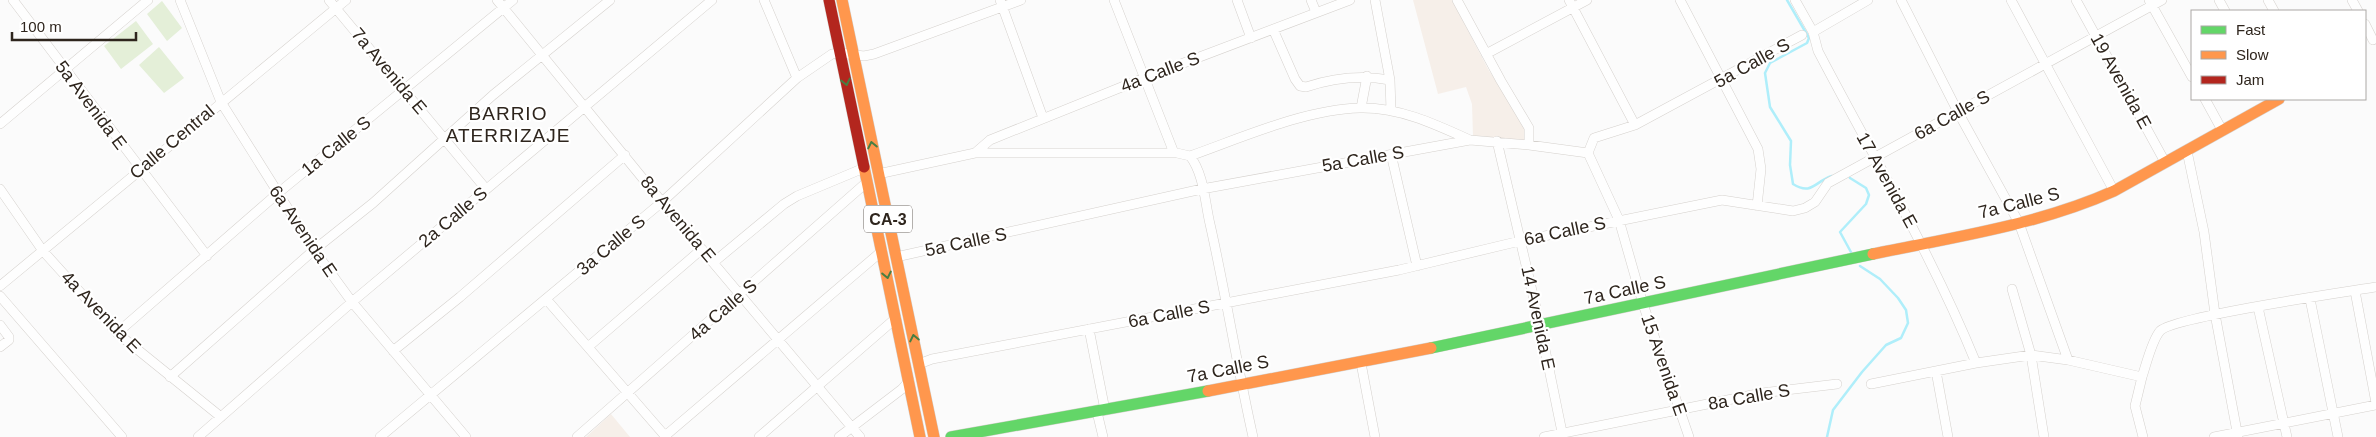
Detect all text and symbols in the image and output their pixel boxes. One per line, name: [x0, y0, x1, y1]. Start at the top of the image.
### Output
scale bar: [12, 10, 136, 42]
legend: [2191, 10, 2366, 100]
text: 100 m: [20, 18, 62, 35]
text: Fast: [2236, 21, 2266, 38]
street label: 7a Avenida E: [347, 24, 431, 118]
street label: 19 Avenida E: [2087, 30, 2155, 132]
street label: 5a Calle S: [1711, 34, 1793, 92]
text: Slow: [2236, 46, 2269, 63]
street label: 4a Calle S: [1118, 48, 1202, 96]
street label: 5a Avenida E: [51, 57, 131, 153]
text: Jam: [2236, 71, 2264, 88]
one-way arrow: [840, 78, 851, 87]
street label: 6a Calle S: [1911, 86, 1993, 144]
street label: Calle Central: [126, 101, 218, 183]
district label: BARRIO ATERRIZAJE: [446, 103, 570, 146]
street label: 1a Calle S: [297, 112, 375, 180]
street label: 17 Avenida E: [1853, 129, 1921, 231]
one-way arrow: [867, 140, 878, 149]
street label: 5a Calle S: [1320, 142, 1406, 176]
street label: 8a Avenida E: [636, 172, 720, 266]
street label: 6a Avenida E: [265, 182, 341, 280]
street label: 2a Calle S: [415, 183, 491, 251]
street label: 7a Calle S: [1976, 183, 2062, 223]
road number: CA-3: [864, 205, 912, 232]
street label: 3a Calle S: [573, 211, 649, 279]
street label: 6a Calle S: [1522, 213, 1608, 249]
street label: 5a Calle S: [923, 224, 1009, 260]
street label: 14 Avenida E: [1517, 264, 1559, 372]
street label: 4a Avenida E: [57, 267, 145, 357]
one-way arrow: [882, 271, 892, 280]
street label: 7a Calle S: [1582, 272, 1668, 308]
street label: 4a Calle S: [685, 275, 761, 345]
street label: 6a Calle S: [1126, 296, 1212, 332]
street label: 15 Avenida E: [1637, 312, 1691, 418]
one-way arrow: [909, 333, 919, 342]
street label: 7a Calle S: [1185, 351, 1271, 387]
street label: 8a Calle S: [1706, 380, 1792, 414]

